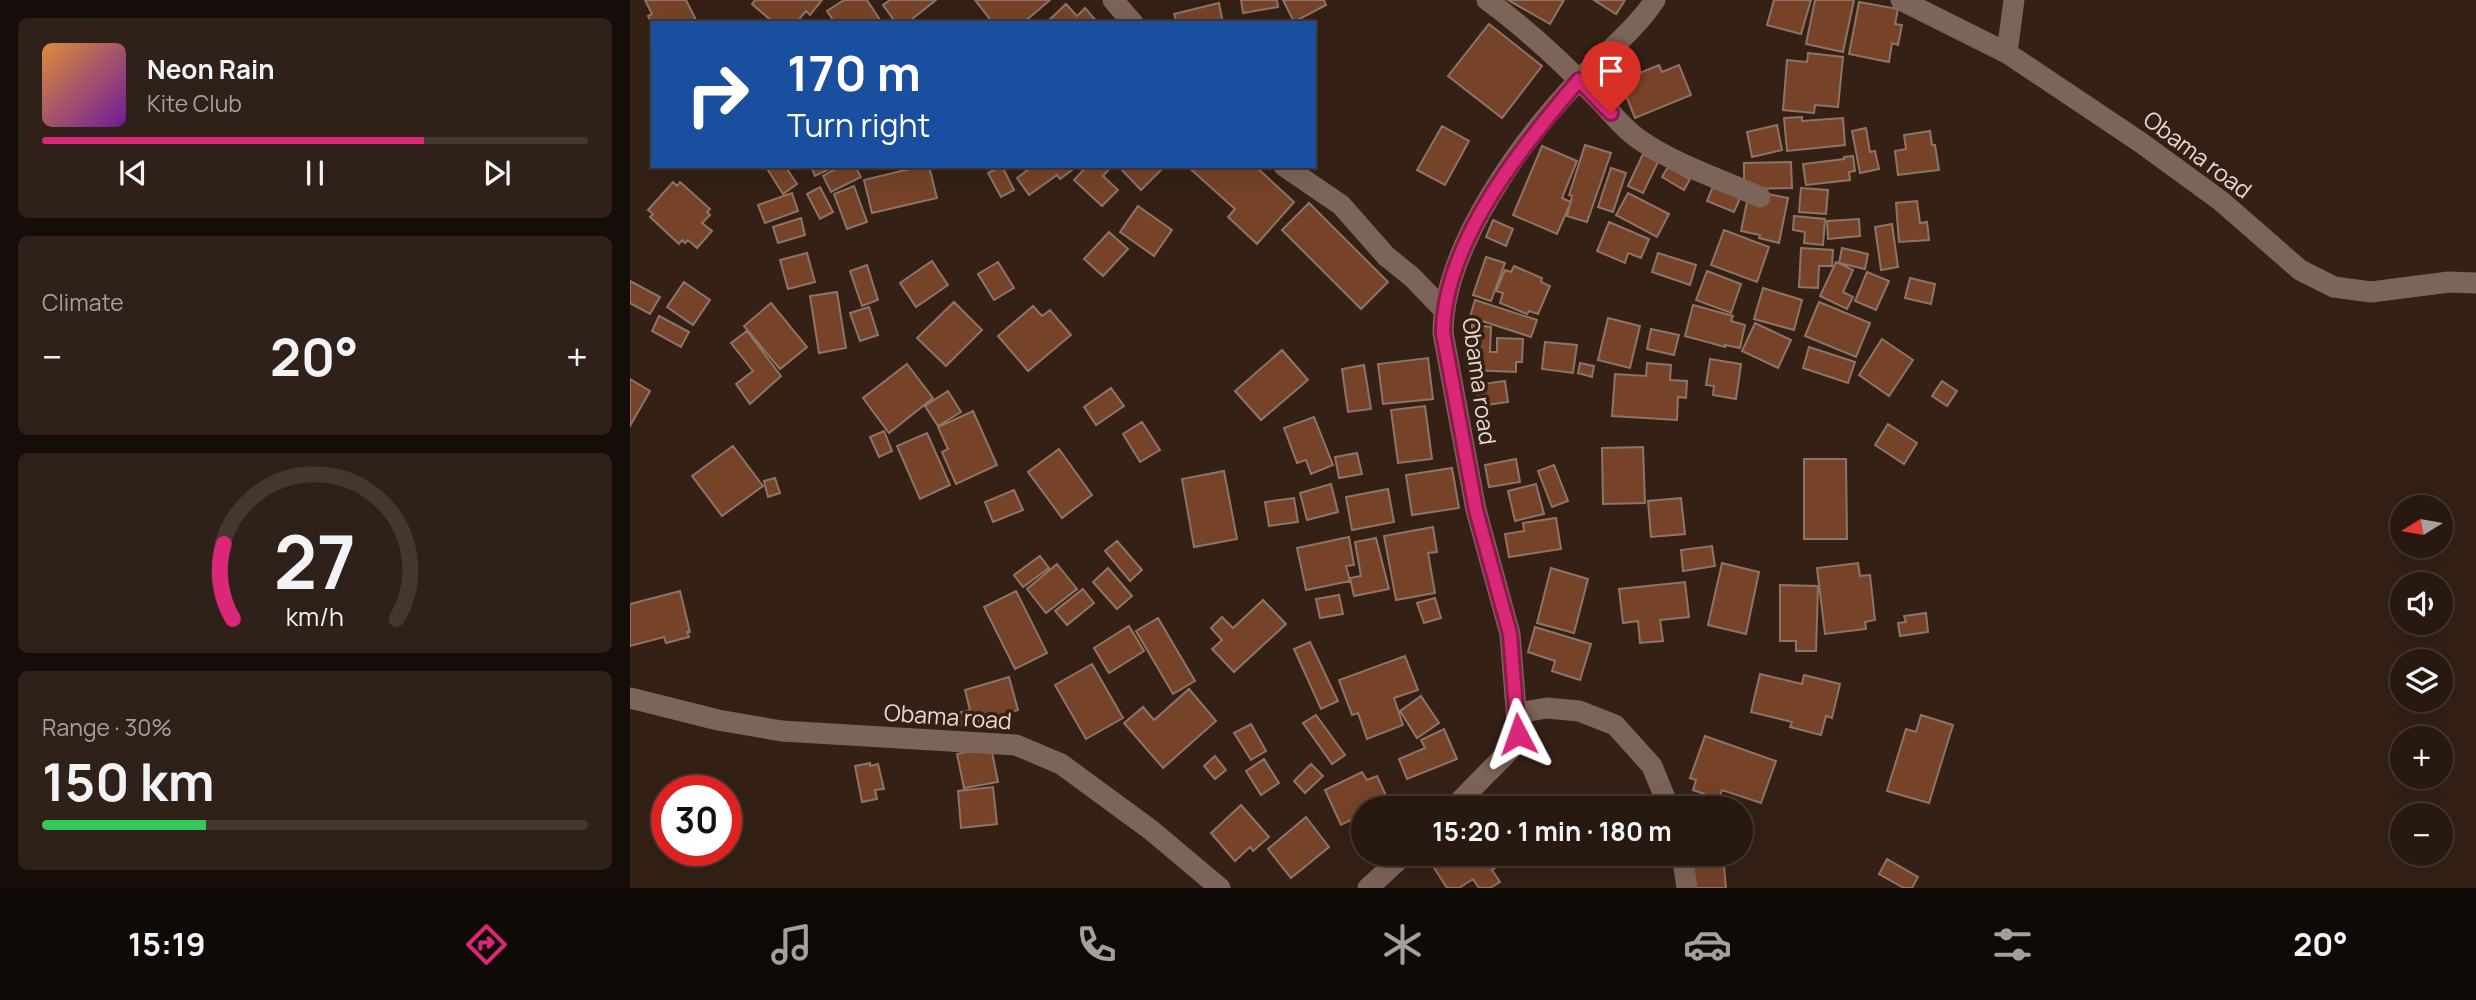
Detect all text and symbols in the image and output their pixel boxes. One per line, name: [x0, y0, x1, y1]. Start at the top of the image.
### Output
text: 170 m: [787, 39, 921, 106]
pin: [1581, 41, 1641, 113]
icon: right: [672, 49, 763, 140]
text: Neon Rain: [147, 51, 275, 87]
icon: arrive: [1592, 52, 1630, 90]
text: Kite Club: [147, 87, 242, 119]
text: Turn right: [787, 103, 930, 147]
street label: Obama road: [2137, 103, 2259, 205]
icon: previous: [114, 154, 152, 192]
icon: pause: [296, 154, 334, 192]
icon: next: [478, 154, 516, 192]
text: Climate: [42, 286, 124, 318]
street label: Obama road: [1455, 315, 1505, 447]
text: 20°: [270, 321, 359, 392]
text: −: [42, 330, 63, 382]
text: +: [566, 330, 588, 382]
north arrow: [2390, 495, 2454, 558]
map controls: [2390, 495, 2453, 866]
text: 27: [274, 511, 356, 611]
button: sound: [2390, 572, 2453, 635]
text: km/h: [286, 599, 344, 634]
button: layers: [2390, 649, 2453, 712]
street label: Obama road: [883, 696, 1013, 736]
position arrow: [1481, 697, 1555, 771]
text: Range · 30%: [42, 711, 172, 743]
button: +: [2390, 726, 2453, 789]
text: 150 km: [42, 746, 215, 817]
speed limit sign: 30: [651, 775, 742, 866]
button: −: [2390, 803, 2453, 866]
text: 15:20 · 1 min · 180 m: [1432, 813, 1672, 849]
icon: directions: [462, 920, 511, 969]
icon: music: [767, 920, 816, 969]
icon: phone: [1072, 920, 1121, 969]
icon: climate: [1378, 920, 1427, 969]
icon: car: [1683, 920, 1732, 969]
icon: filters: [1988, 920, 2037, 969]
text: 15:19: [128, 922, 206, 966]
text: 20°: [2293, 922, 2348, 966]

